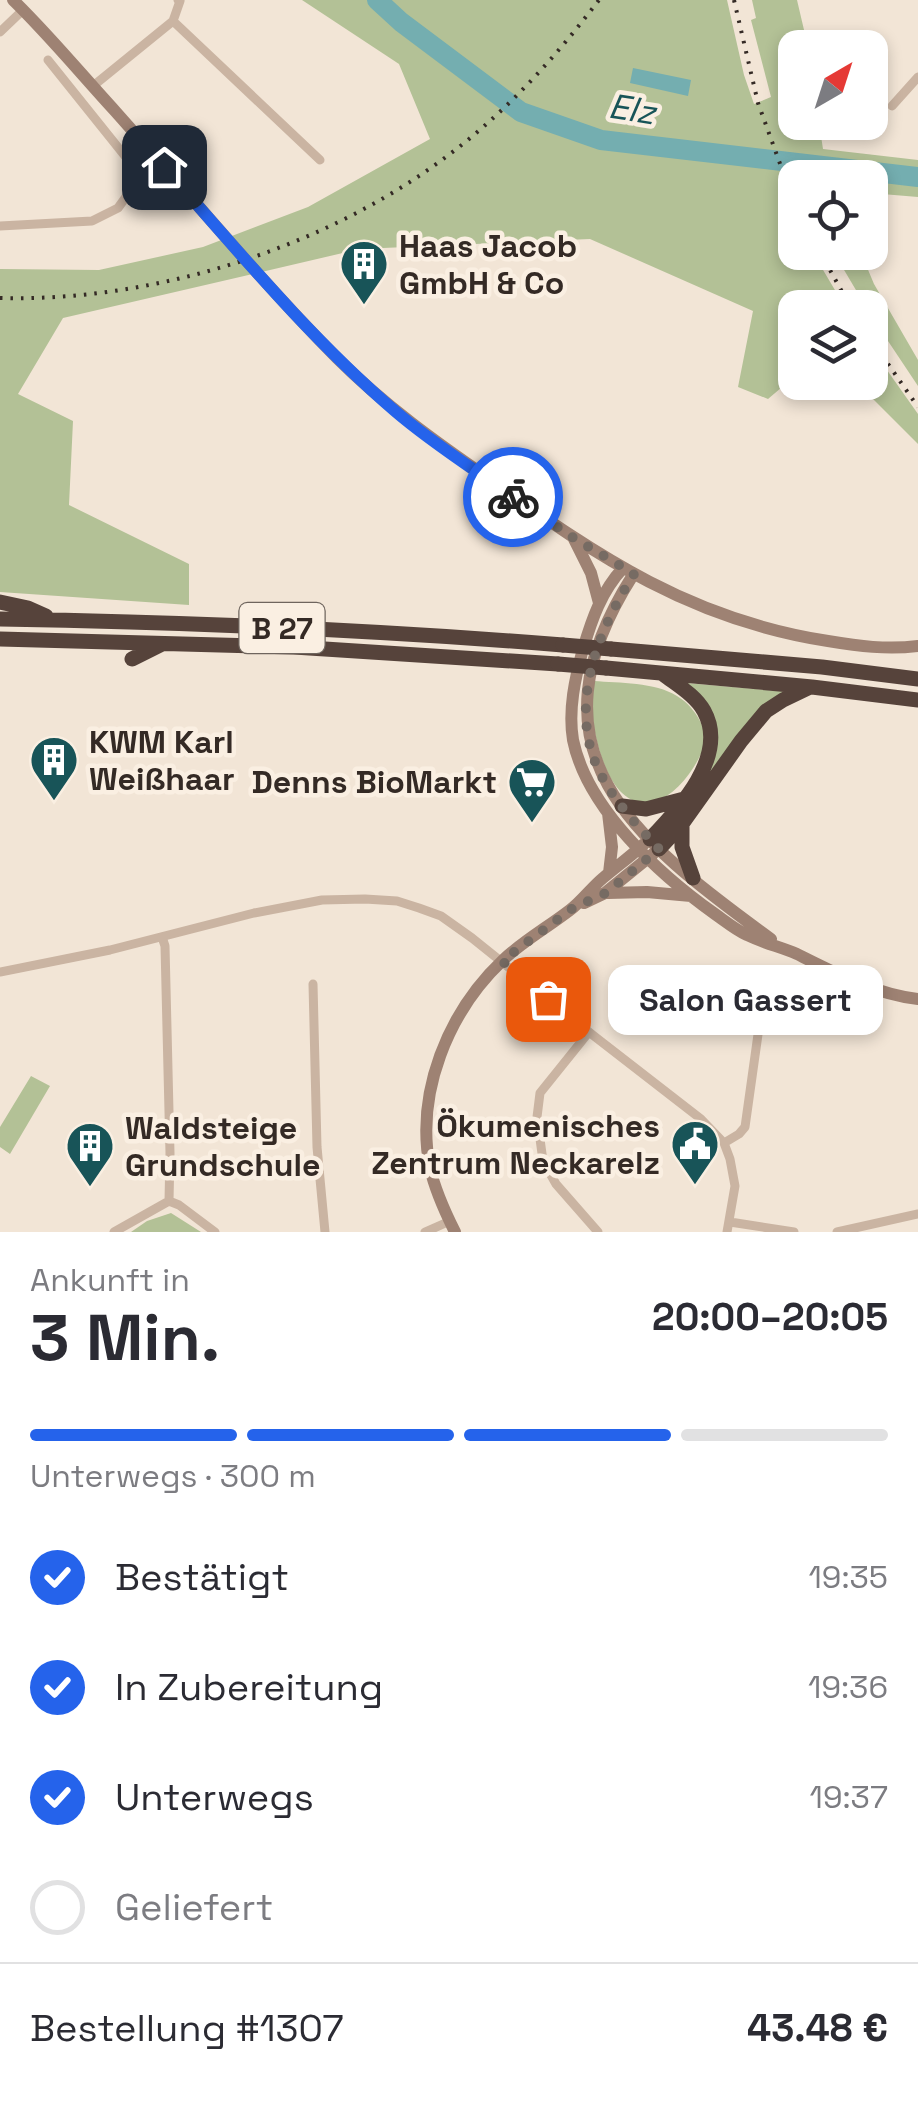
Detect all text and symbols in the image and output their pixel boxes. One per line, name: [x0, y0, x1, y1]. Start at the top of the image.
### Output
north arrow: [778, 30, 888, 140]
map controls: [778, 30, 888, 400]
water label: Elz: [606, 84, 661, 135]
pin: [122, 125, 207, 210]
icon: home: [137, 140, 192, 195]
button: locate: [778, 160, 888, 270]
place label: Haas Jacob GmbH & Co: [399, 226, 577, 303]
building icon: Haas Jacob GmbH & Co: [338, 238, 390, 306]
button: layers: [778, 290, 888, 400]
courier: [463, 447, 563, 547]
icon: bike: [486, 470, 541, 525]
road number: B 27: [240, 603, 324, 653]
place label: KWM Karl Weißhaar: [89, 722, 235, 799]
building icon: KWM Karl Weißhaar: [28, 734, 80, 802]
supermarket icon: Denns BioMarkt: [506, 756, 558, 824]
place label: Denns BioMarkt: [252, 762, 497, 802]
pin: [506, 957, 591, 1042]
callout: Salon Gassert: [608, 964, 883, 1034]
icon: bag: [521, 972, 576, 1027]
text: Salon Gassert: [639, 980, 852, 1020]
place label: Ökumenisches Zentrum Neckarelz: [371, 1106, 660, 1183]
place label: Waldsteige Grundschule: [125, 1108, 320, 1185]
public building icon: Ökumenisches Zentrum Neckarelz: [669, 1118, 721, 1186]
building icon: Waldsteige Grundschule: [64, 1120, 116, 1188]
text: Ankunft in: [30, 1260, 190, 1300]
text: 20:00–20:05: [652, 1293, 888, 1341]
text: 3 Min.: [30, 1296, 220, 1379]
text: Unterwegs · 300 m: [30, 1456, 316, 1496]
icon: check: [30, 1550, 85, 1605]
text: Bestätigt: [115, 1553, 289, 1601]
text: 19:35: [808, 1557, 888, 1597]
icon: check: [30, 1660, 85, 1715]
text: In Zubereitung: [115, 1663, 383, 1711]
text: 19:36: [808, 1667, 888, 1707]
icon: check: [30, 1770, 85, 1825]
text: Unterwegs: [115, 1773, 314, 1821]
text: 19:37: [810, 1777, 888, 1817]
text: Geliefert: [115, 1883, 273, 1931]
text: Bestellung #1307: [30, 2004, 344, 2052]
text: 43.48 €: [747, 2004, 888, 2052]

